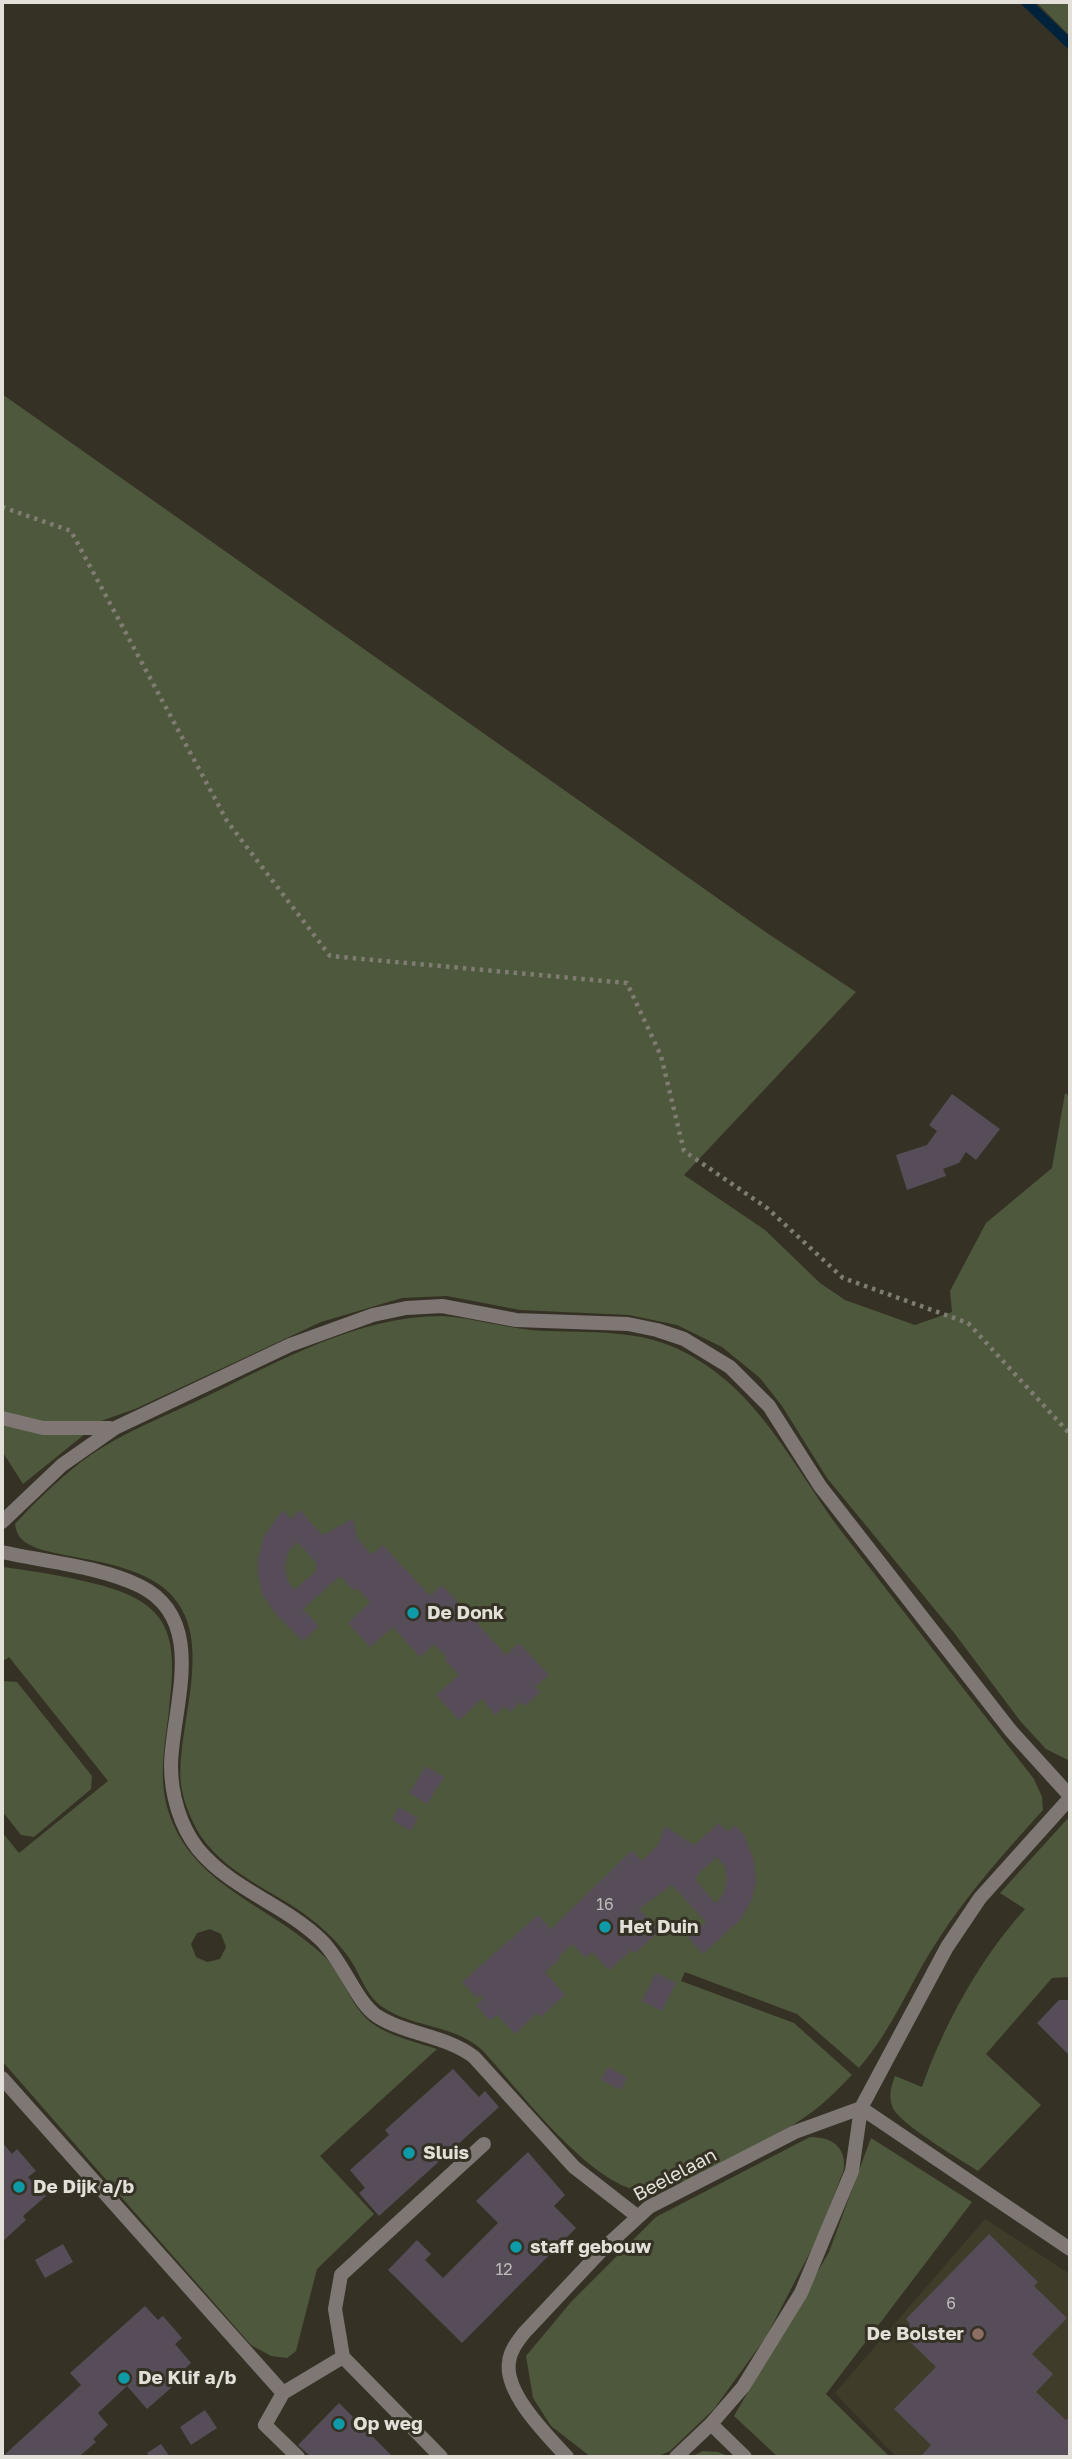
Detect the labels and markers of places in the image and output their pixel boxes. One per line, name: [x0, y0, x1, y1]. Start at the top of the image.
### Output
place label: De Donk: [427, 1602, 504, 1624]
marker: De Donk: [405, 1605, 421, 1621]
place label: Het Duin: [619, 1916, 698, 1938]
marker: Het Duin: [597, 1919, 613, 1935]
place label: Sluis: [423, 2142, 469, 2164]
marker: Sluis: [401, 2145, 417, 2161]
place label: De Dijk a/b: [33, 2176, 134, 2198]
marker: De Dijk a/b: [11, 2179, 27, 2195]
place label: staff gebouw: [530, 2236, 651, 2258]
marker: staff gebouw: [508, 2239, 524, 2255]
place label: De Bolster: [867, 2323, 964, 2345]
marker: De Bolster: [970, 2326, 986, 2342]
place label: De Klif a/b: [138, 2367, 236, 2389]
marker: De Klif a/b: [116, 2370, 132, 2386]
place label: Op weg: [353, 2413, 423, 2435]
marker: Op weg: [331, 2416, 347, 2432]

